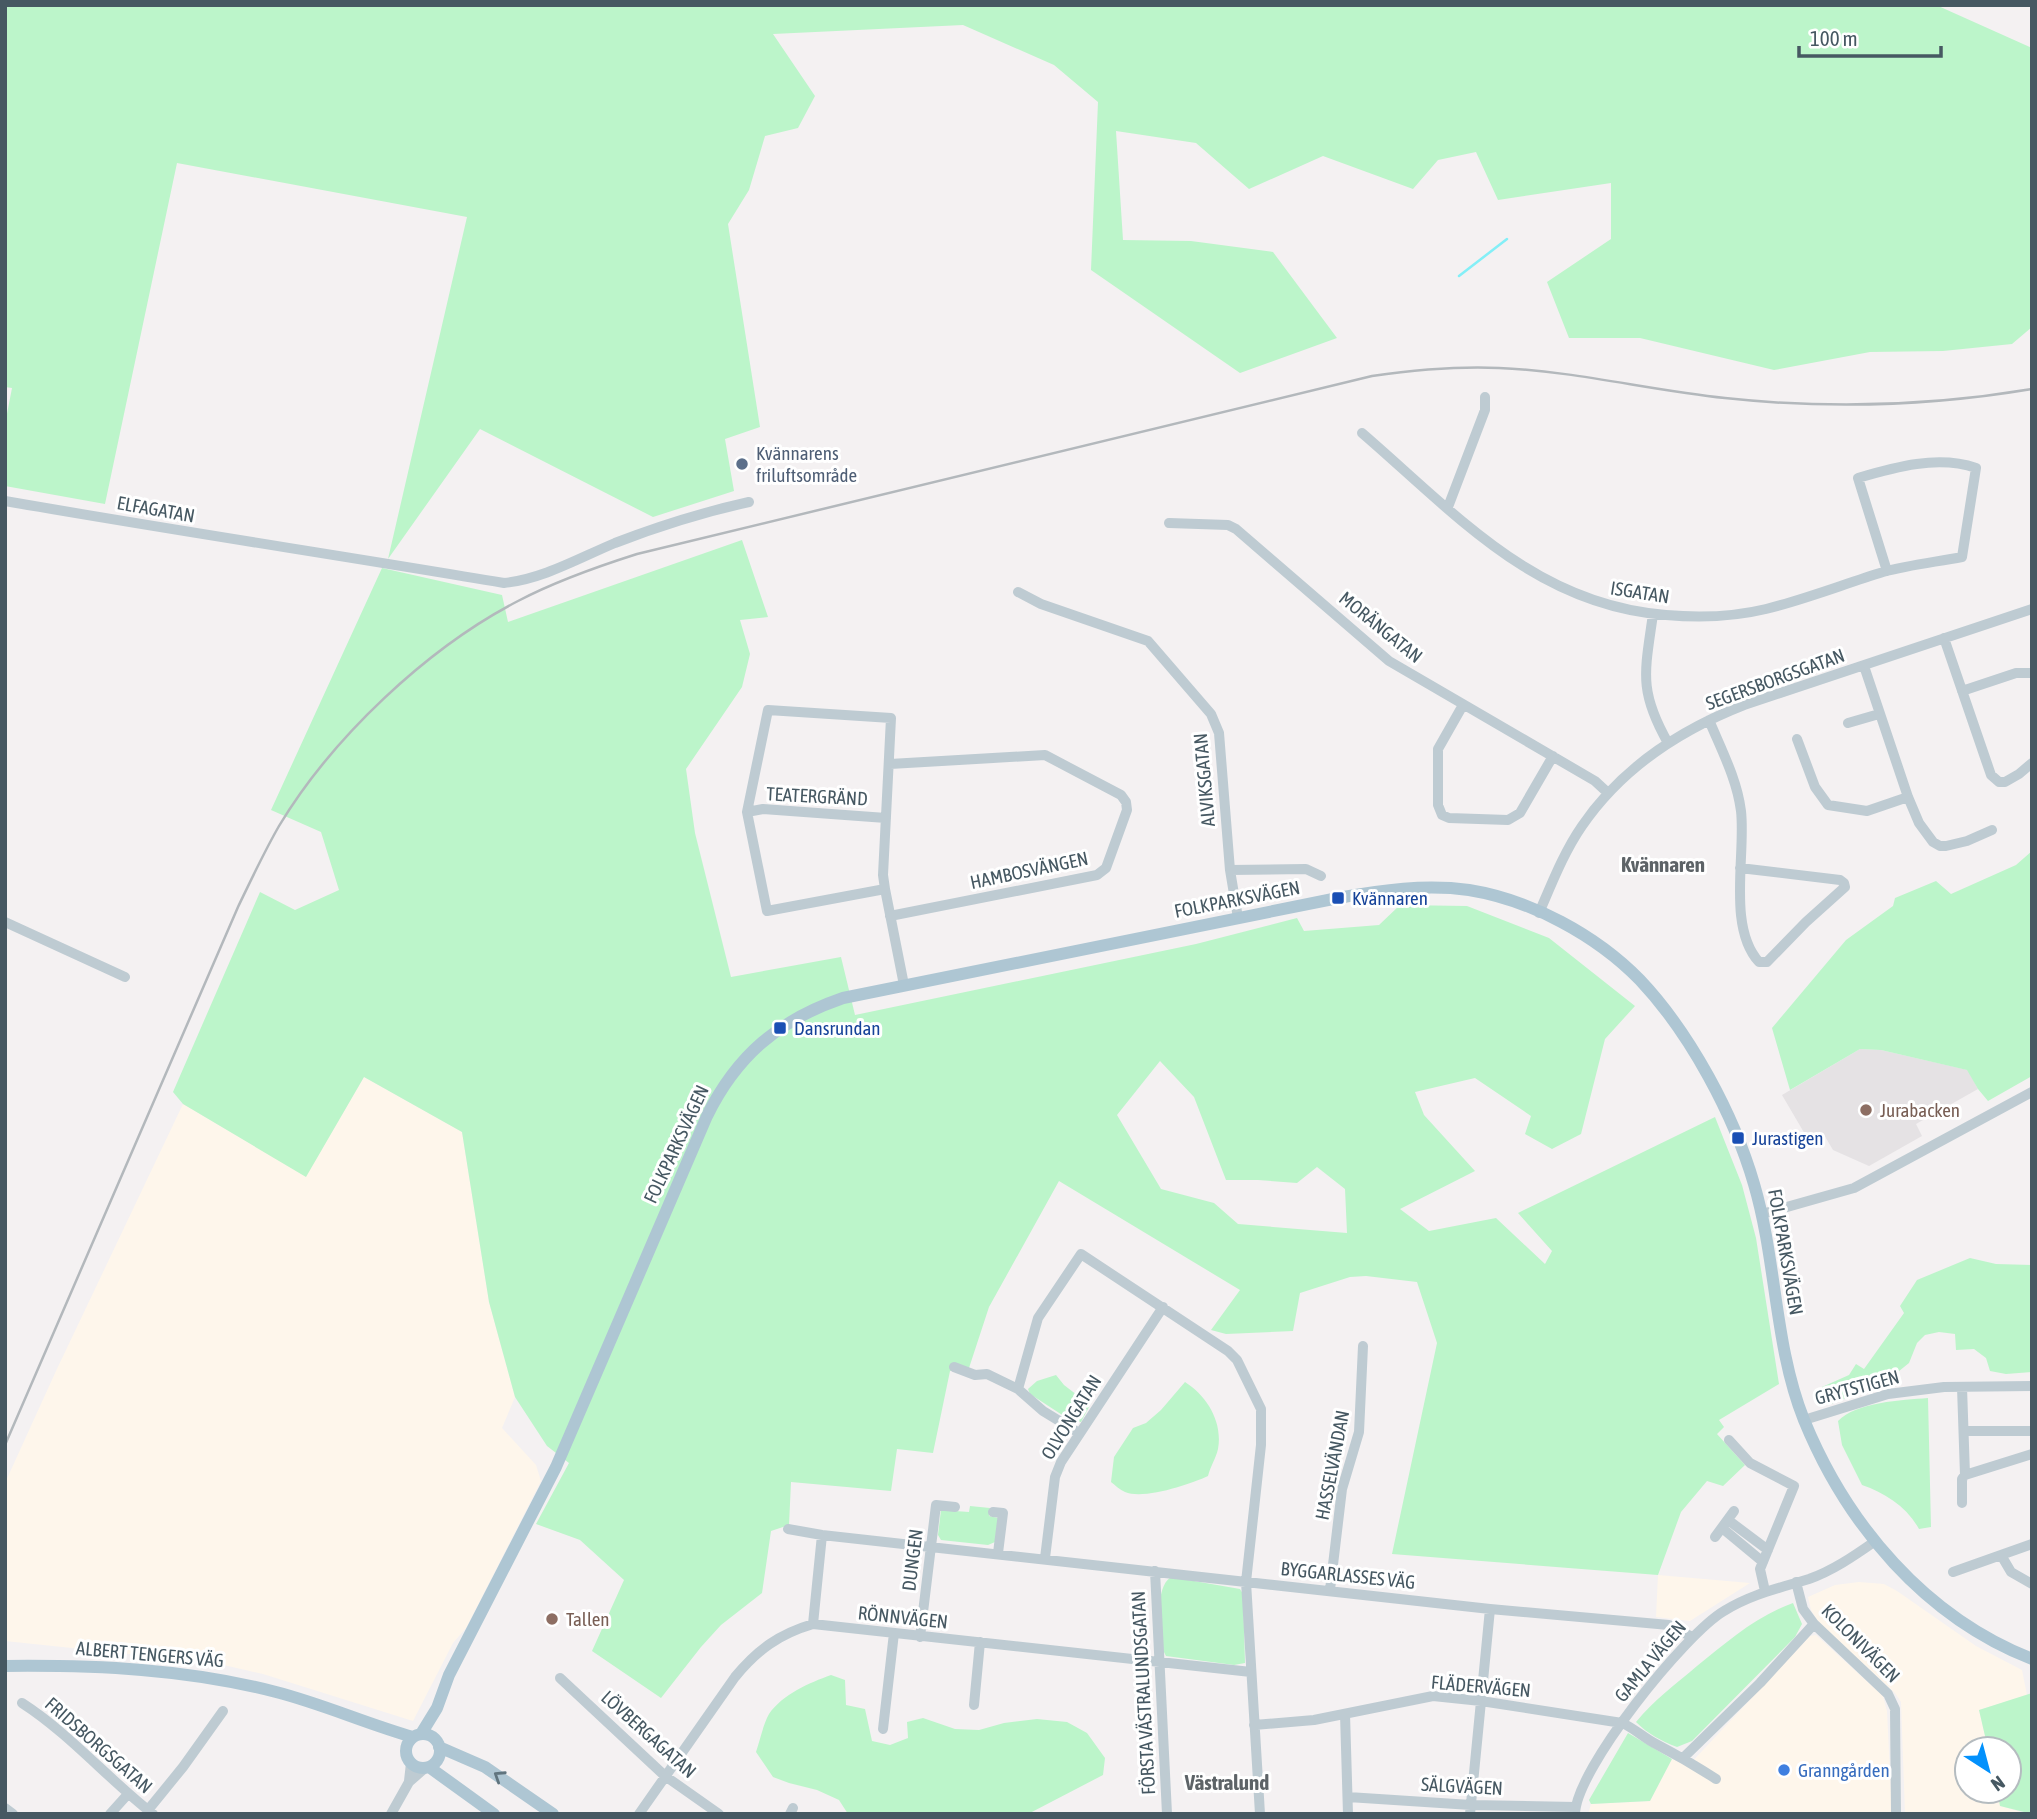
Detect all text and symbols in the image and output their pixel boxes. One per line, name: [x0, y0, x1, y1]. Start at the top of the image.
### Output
scale bar: [1799, 14, 1941, 58]
text: 100 m: [1810, 26, 1858, 50]
place label: Kvännarens friluftsområde: [756, 442, 857, 486]
marker: Kvännarens friluftsområde: [734, 456, 750, 472]
street label: ELFAGATAN: [115, 491, 197, 527]
street label: ISGATAN: [1609, 576, 1671, 608]
street label: MORÄNGATAN: [1335, 587, 1427, 667]
street label: SEGERSBORGSGATAN: [1703, 644, 1847, 714]
street label: ALVIKSGATAN: [1189, 732, 1219, 828]
street label: TEATERGRÄND: [766, 782, 868, 810]
street label: HAMBOSVÄNGEN: [968, 847, 1090, 893]
district label: Kvännaren: [1621, 852, 1705, 876]
street label: FOLKPARKSVÄGEN: [1172, 876, 1302, 922]
place label: Kvännaren: [1352, 887, 1428, 909]
marker: Kvännaren: [1330, 890, 1346, 906]
place label: Dansrundan: [794, 1017, 880, 1039]
marker: Dansrundan: [772, 1020, 788, 1036]
street label: FOLKPARKSVÄGEN: [639, 1081, 713, 1207]
place label: Jurabacken: [1880, 1099, 1960, 1121]
marker: Jurabacken: [1858, 1102, 1874, 1118]
place label: Jurastigen: [1752, 1127, 1824, 1149]
marker: Jurastigen: [1730, 1130, 1746, 1146]
street label: FOLKPARKSVÄGEN: [1764, 1187, 1808, 1317]
street label: GRYTSTIGEN: [1812, 1365, 1902, 1409]
street label: OLVONGATAN: [1036, 1371, 1106, 1463]
street label: HASSELVÄNDAN: [1311, 1408, 1353, 1522]
street label: DUNGEN: [897, 1528, 927, 1592]
street label: BYGGARLASSES VÄG: [1279, 1557, 1417, 1593]
street label: FÖRSTA VÄSTRALUNDSGATAN: [1127, 1590, 1159, 1796]
street label: KOLONIVÄGEN: [1817, 1599, 1905, 1687]
street label: RÖNNVÄGEN: [857, 1601, 949, 1633]
place label: Tallen: [566, 1608, 610, 1630]
marker: Tallen: [544, 1611, 560, 1627]
street label: GAMLA VÄGEN: [1610, 1616, 1690, 1706]
street label: ALBERT TENGERS VÄG: [75, 1637, 225, 1671]
street label: FLÄDERVÄGEN: [1430, 1671, 1532, 1701]
street label: LÖVBERGAGATAN: [597, 1686, 701, 1782]
street label: FRIDSBORGSGATAN: [41, 1692, 157, 1798]
north arrow: [1953, 1735, 2023, 1805]
place label: Granngården: [1798, 1759, 1890, 1781]
marker: Granngården: [1776, 1762, 1792, 1778]
district label: Västralund: [1184, 1770, 1269, 1794]
one-way arrow: [493, 1772, 506, 1785]
text: N: [1987, 1772, 2009, 1796]
street label: SÄLGVÄGEN: [1421, 1773, 1503, 1799]

